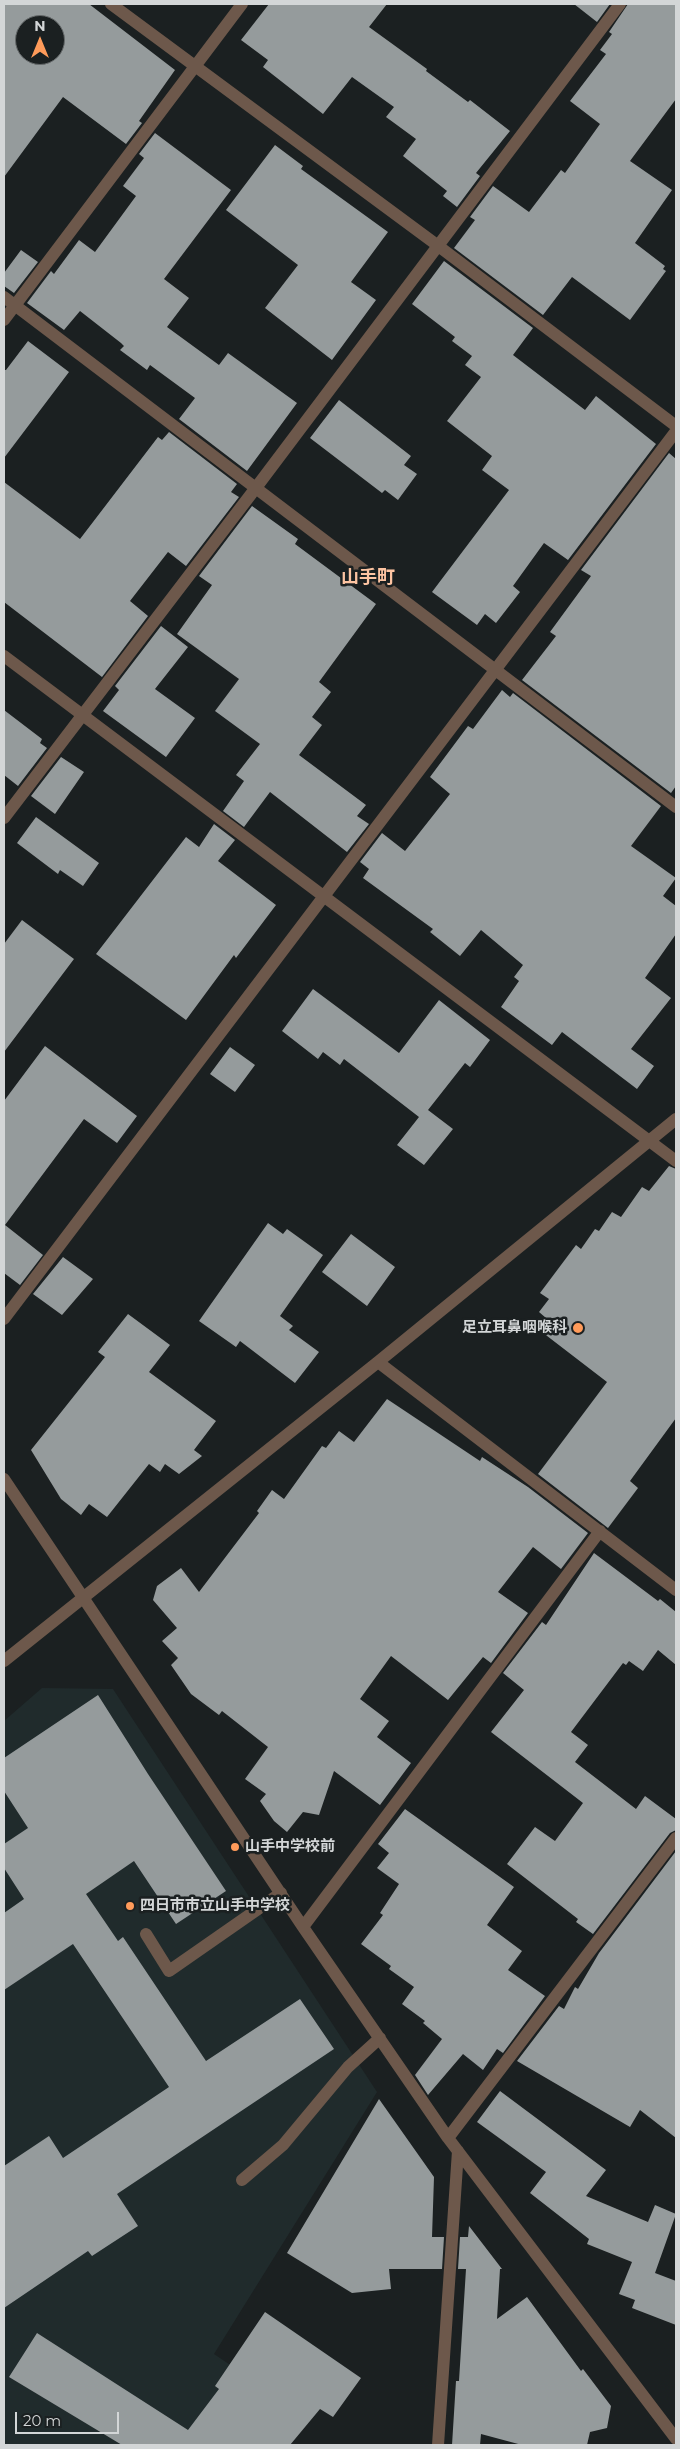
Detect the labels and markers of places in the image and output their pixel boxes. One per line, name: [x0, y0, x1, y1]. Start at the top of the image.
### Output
place label: 足立耳鼻咽喉科: [462, 1319, 567, 1337]
marker: 足立耳鼻咽喉科: [571, 1321, 585, 1335]
place label: 山手中学校前: [245, 1838, 335, 1856]
marker: 山手中学校前: [229, 1841, 241, 1853]
place label: 四日市市立山手中学校: [140, 1897, 290, 1915]
marker: 四日市市立山手中学校: [124, 1900, 136, 1912]

